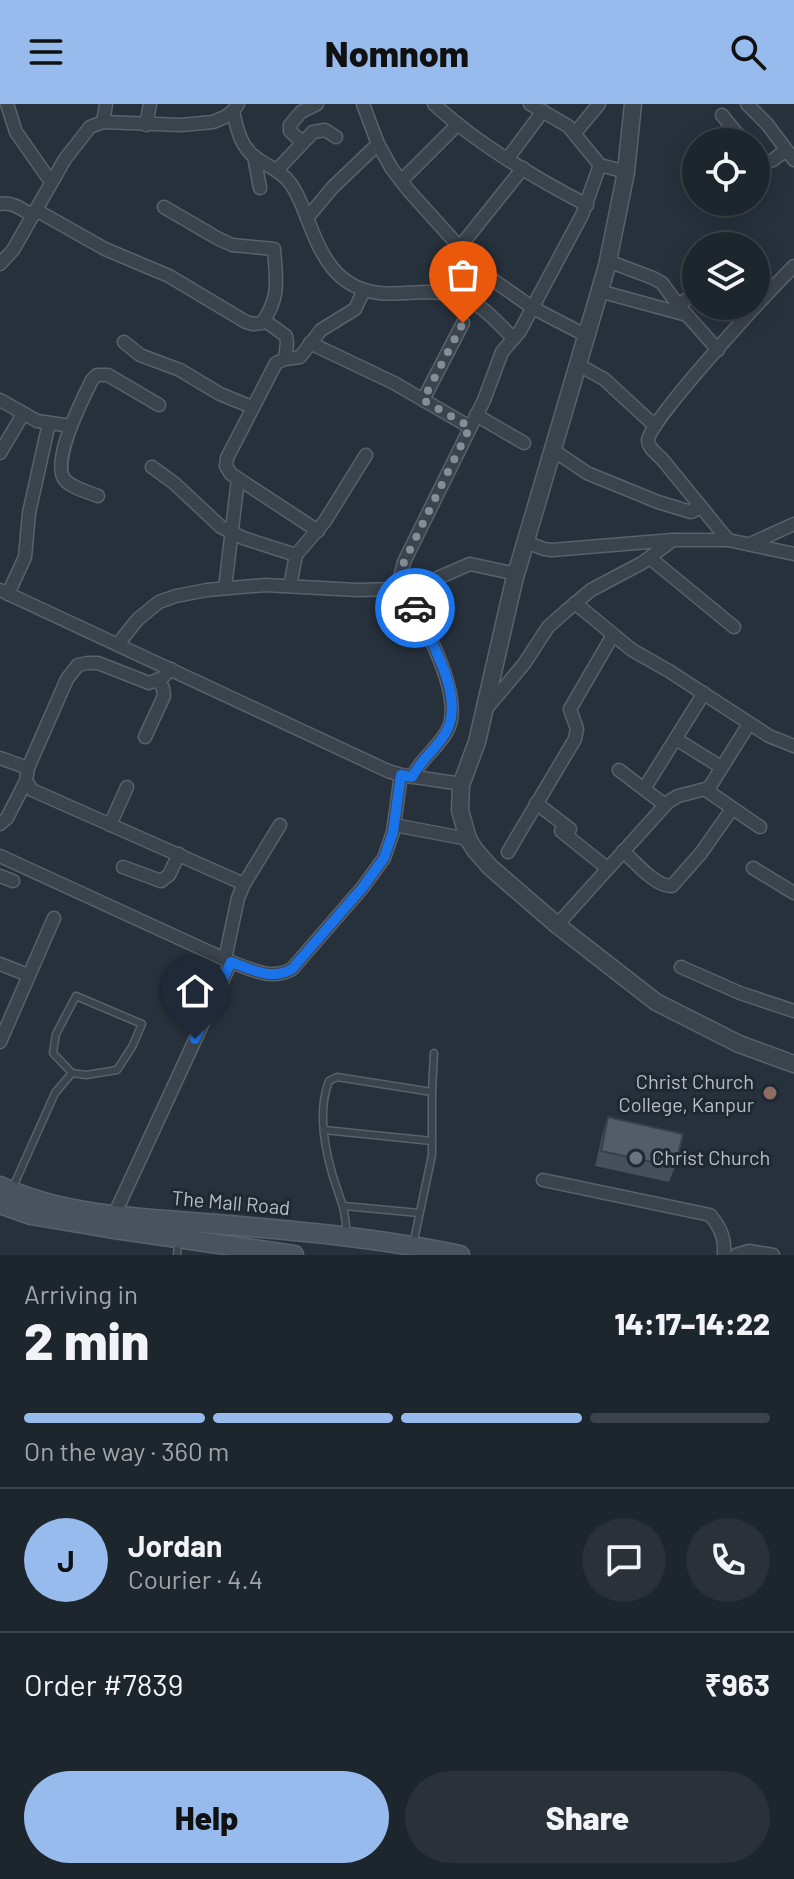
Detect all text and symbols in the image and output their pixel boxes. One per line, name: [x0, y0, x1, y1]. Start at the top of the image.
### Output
icon: menu: [24, 30, 68, 74]
icon: search: [726, 30, 770, 74]
text: Nomnom: [325, 31, 469, 74]
map controls: [682, 128, 770, 320]
button: locate: [682, 128, 770, 216]
button: layers: [682, 232, 770, 320]
pin: [429, 241, 497, 323]
icon: bag: [441, 253, 485, 297]
courier: [375, 568, 455, 648]
icon: car: [393, 586, 437, 630]
pin: [161, 957, 229, 1039]
icon: home: [173, 969, 217, 1013]
place label: Christ Church College, Kanpur: [619, 1069, 754, 1116]
marker: Christ Church College, Kanpur: [761, 1084, 779, 1102]
place label: Christ Church: [652, 1145, 770, 1169]
marker: Christ Church: [627, 1149, 645, 1167]
street label: The Mall Road: [171, 1185, 291, 1219]
text: Arriving in: [24, 1278, 138, 1309]
text: 14:17–14:22: [614, 1305, 770, 1341]
text: 2 min: [24, 1308, 149, 1370]
text: On the way · 360 m: [24, 1435, 229, 1466]
button: chat: [582, 1518, 666, 1602]
button: phone: [686, 1518, 770, 1602]
text: Jordan: [128, 1527, 223, 1563]
text: J: [57, 1542, 75, 1578]
text: Courier · 4.4: [128, 1563, 263, 1594]
text: Order #7839: [24, 1666, 183, 1702]
text: ₹963: [705, 1666, 770, 1702]
button: Help: [24, 1771, 389, 1863]
button: Share: [405, 1771, 770, 1863]

